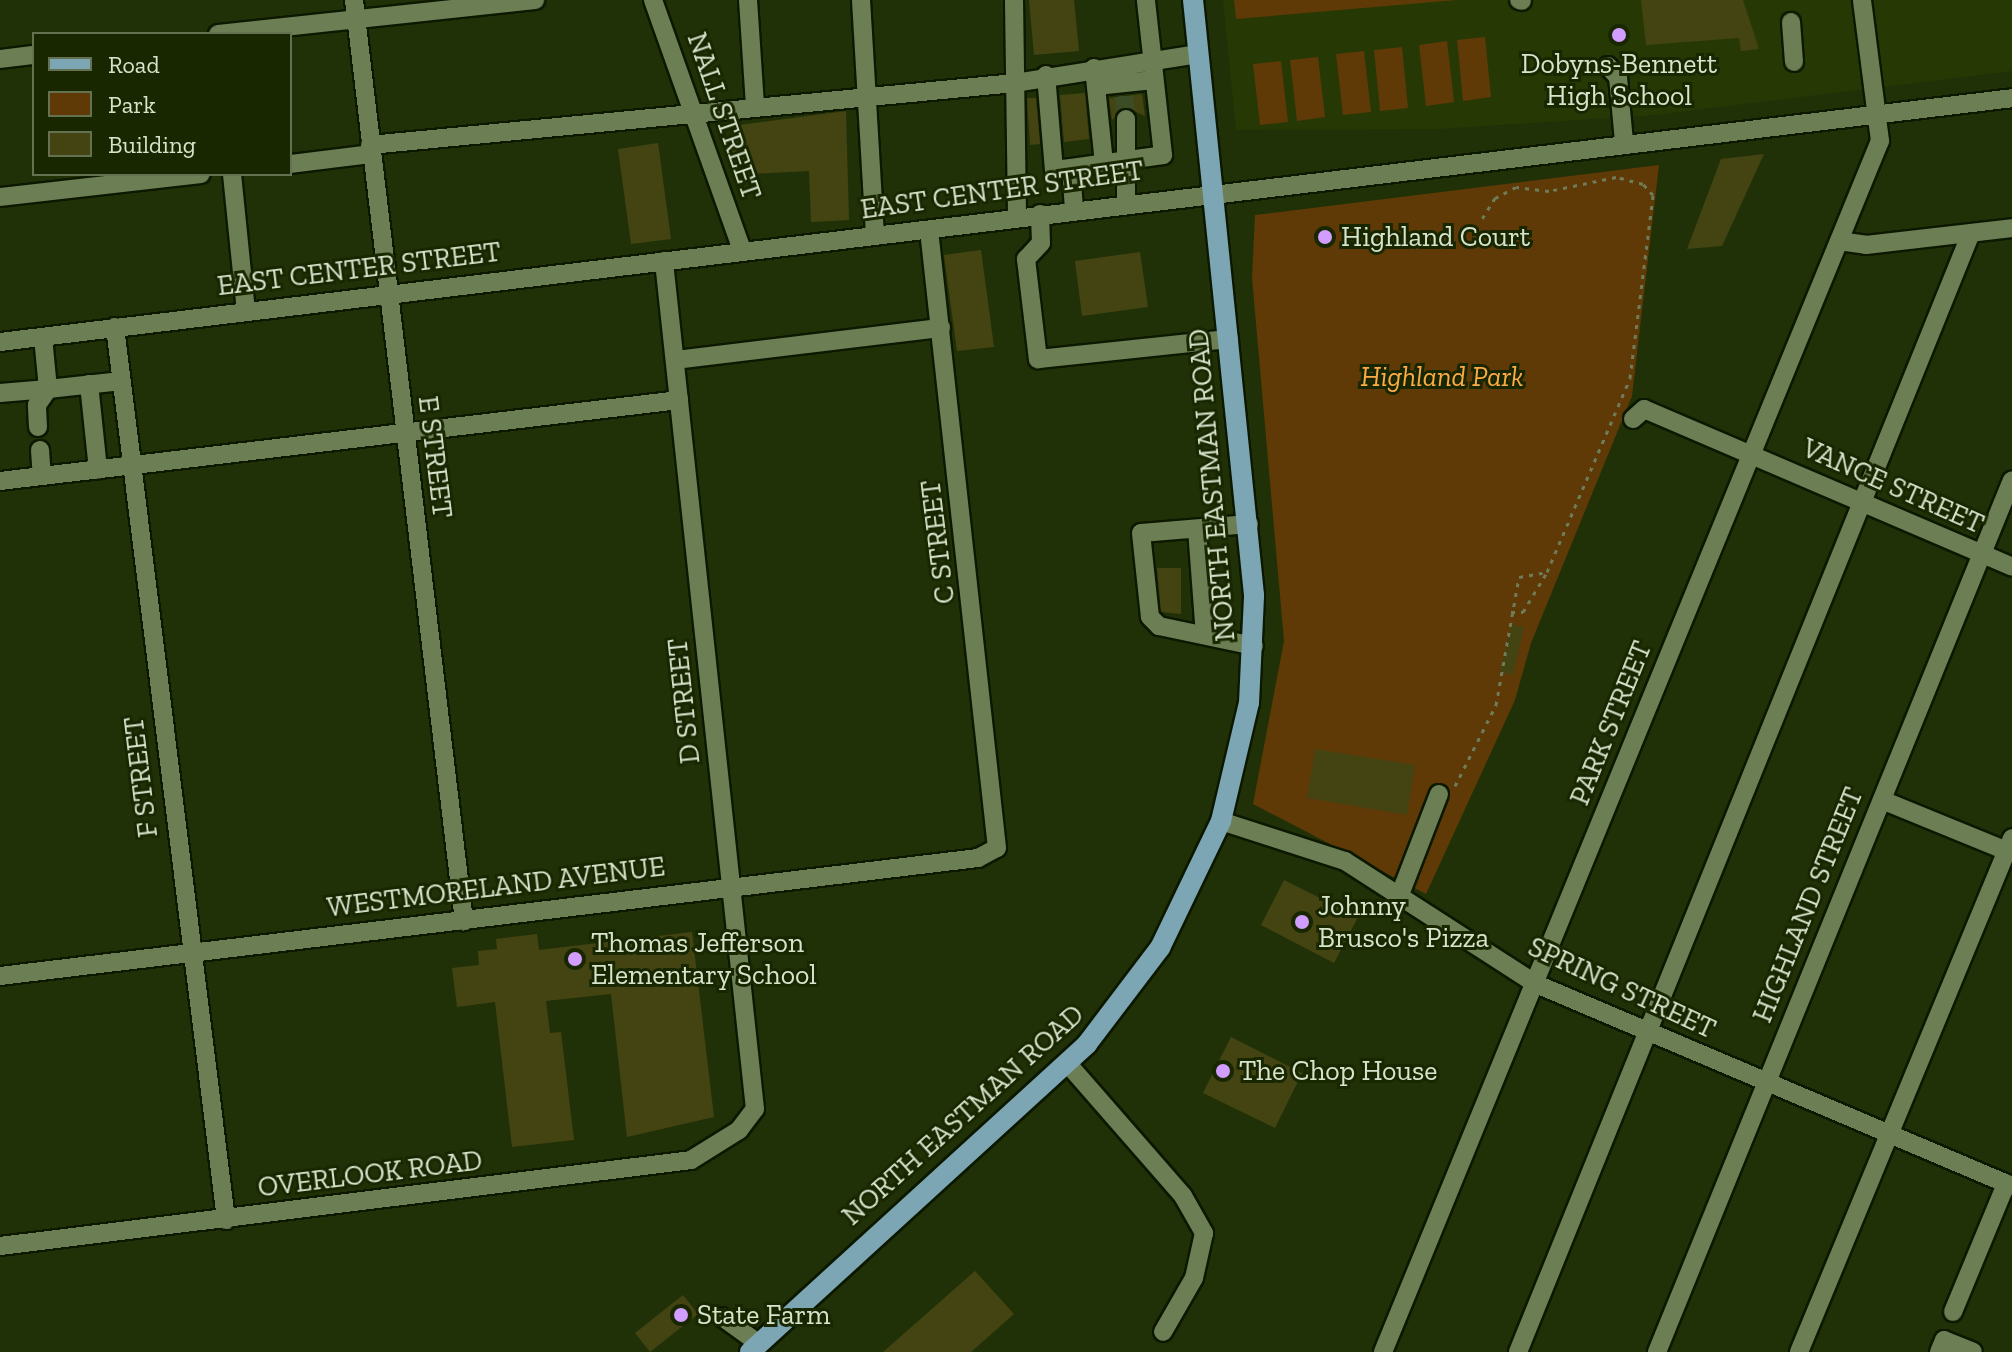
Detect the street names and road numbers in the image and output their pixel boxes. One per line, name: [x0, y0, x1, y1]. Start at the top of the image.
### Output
street label: NALL STREET: [680, 28, 768, 204]
street label: EAST CENTER STREET: [858, 153, 1146, 227]
street label: EAST CENTER STREET: [215, 235, 503, 303]
street label: NORTH EASTMAN ROAD: [1182, 327, 1242, 643]
street label: E STREET: [411, 394, 459, 520]
street label: VANCE STREET: [1797, 431, 1989, 541]
street label: C STREET: [914, 478, 962, 606]
street label: PARK STREET: [1563, 636, 1659, 810]
street label: D STREET: [661, 637, 707, 765]
street label: F STREET: [117, 714, 165, 840]
street label: HIGHLAND STREET: [1746, 783, 1870, 1027]
street label: WESTMORELAND AVENUE: [325, 850, 667, 924]
street label: SPRING STREET: [1523, 930, 1721, 1046]
street label: NORTH EASTMAN ROAD: [835, 998, 1091, 1232]
street label: OVERLOOK ROAD: [256, 1144, 484, 1204]

